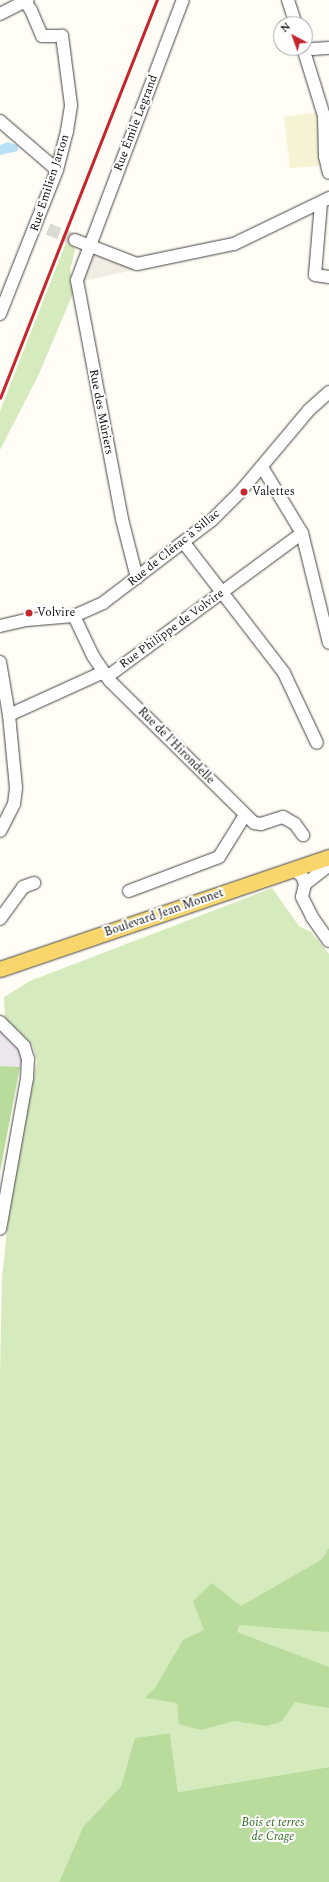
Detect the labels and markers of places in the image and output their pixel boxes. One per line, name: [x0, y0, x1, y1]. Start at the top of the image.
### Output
place label: Valettes: [252, 485, 295, 499]
marker: Valettes: [239, 487, 249, 497]
place label: Volvire: [37, 606, 75, 620]
marker: Volvire: [24, 608, 34, 618]

